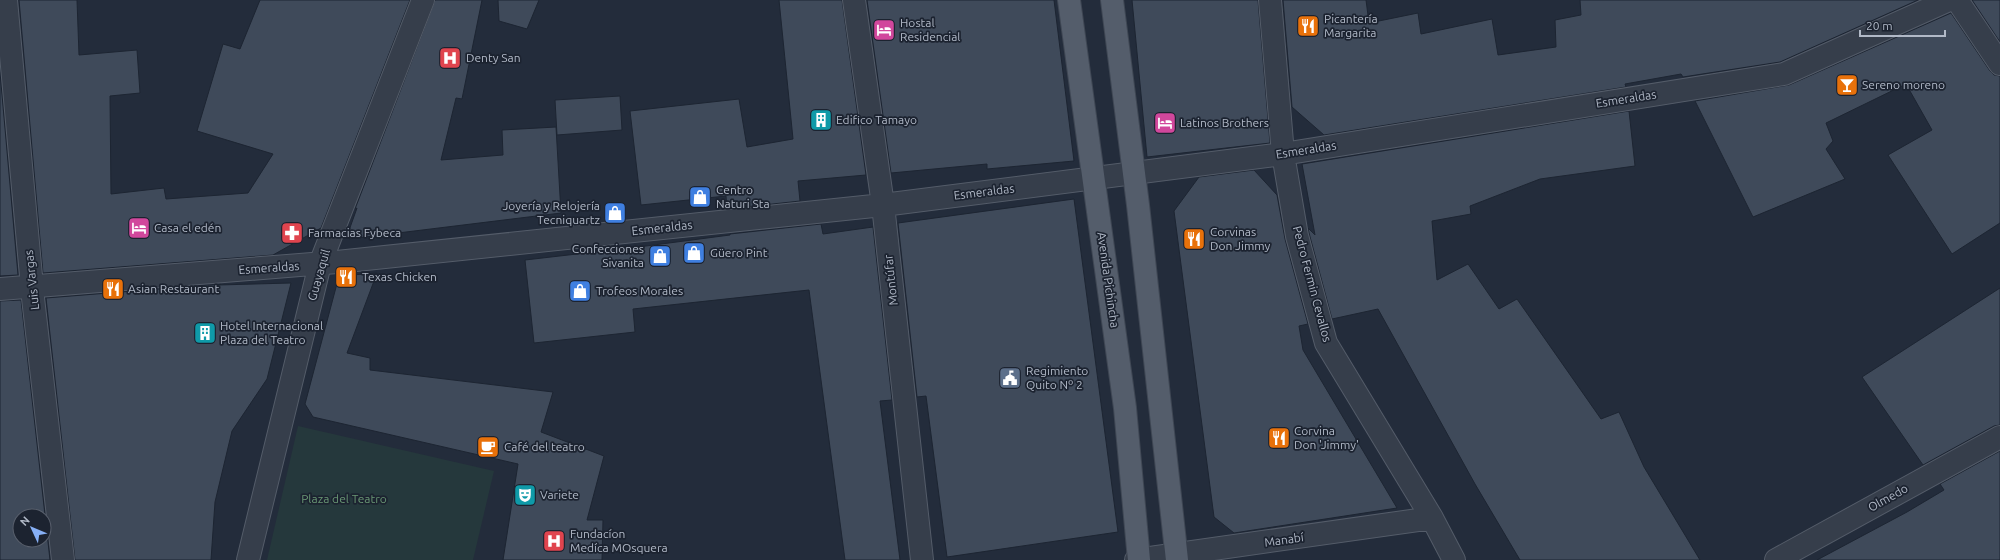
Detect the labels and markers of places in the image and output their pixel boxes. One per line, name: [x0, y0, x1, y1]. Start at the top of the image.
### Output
place label: Picantería Margarita: [1324, 12, 1378, 39]
restaurant icon: Picantería Margarita: [1295, 13, 1321, 39]
place label: Hostal Residencial: [900, 16, 961, 43]
hotel icon: Hostal Residencial: [871, 17, 897, 43]
hospital icon: Denty San: [437, 45, 463, 71]
place label: Denty San: [466, 51, 521, 64]
bar icon: Sereno moreno: [1834, 72, 1860, 98]
place label: Sereno moreno: [1862, 78, 1945, 91]
building icon: Edifico Tamayo: [808, 107, 834, 133]
hotel icon: Latinos Brothers: [1152, 110, 1178, 136]
place label: Edifico Tamayo: [836, 113, 917, 126]
place label: Latinos Brothers: [1180, 116, 1269, 129]
place label: Centro Naturi Sta: [716, 183, 770, 210]
shop icon: Centro Naturi Sta: [687, 184, 713, 210]
place label: Joyería y Relojería Tecniquartz: [502, 199, 600, 226]
shop icon: Joyería y Relojería Tecniquartz: [602, 200, 628, 226]
hotel icon: Casa el edén: [126, 215, 152, 241]
pharmacy icon: Farmacias Fybeca: [279, 220, 305, 246]
place label: Casa el edén: [154, 221, 221, 234]
place label: Corvinas Don Jimmy: [1210, 225, 1271, 252]
place label: Farmacias Fybeca: [308, 226, 401, 239]
restaurant icon: Corvinas Don Jimmy: [1181, 226, 1207, 252]
shop icon: Güero Pint: [681, 240, 707, 266]
place label: Confecciones Sivanita: [572, 242, 644, 269]
shop icon: Confecciones Sivanita: [647, 243, 673, 269]
place label: Güero Pint: [710, 246, 768, 259]
restaurant icon: Texas Chicken: [333, 264, 359, 290]
place label: Texas Chicken: [362, 270, 437, 283]
restaurant icon: Asian Restaurant: [100, 276, 126, 302]
shop icon: Trofeos Morales: [567, 278, 593, 304]
place label: Asian Restaurant: [128, 282, 219, 295]
place label: Trofeos Morales: [596, 284, 683, 297]
place label: Hotel Internacional Plaza del Teatro: [220, 319, 323, 346]
building icon: Hotel Internacional Plaza del Teatro: [192, 320, 218, 346]
place label: Regimiento Quito Nº 2: [1026, 364, 1088, 391]
public building icon: Regimiento Quito Nº 2: [997, 365, 1023, 391]
place label: Corvina Don 'Jimmy': [1294, 424, 1359, 451]
restaurant icon: Corvina Don 'Jimmy': [1266, 425, 1292, 451]
cafe icon: Café del teatro: [475, 434, 501, 460]
place label: Café del teatro: [504, 440, 585, 453]
theatre icon: Variete: [512, 482, 538, 508]
place label: Variete: [540, 488, 579, 501]
place label: Fundacíon Medíca MOsquera: [570, 527, 668, 554]
hospital icon: Fundacíon Medíca MOsquera: [541, 528, 567, 554]

